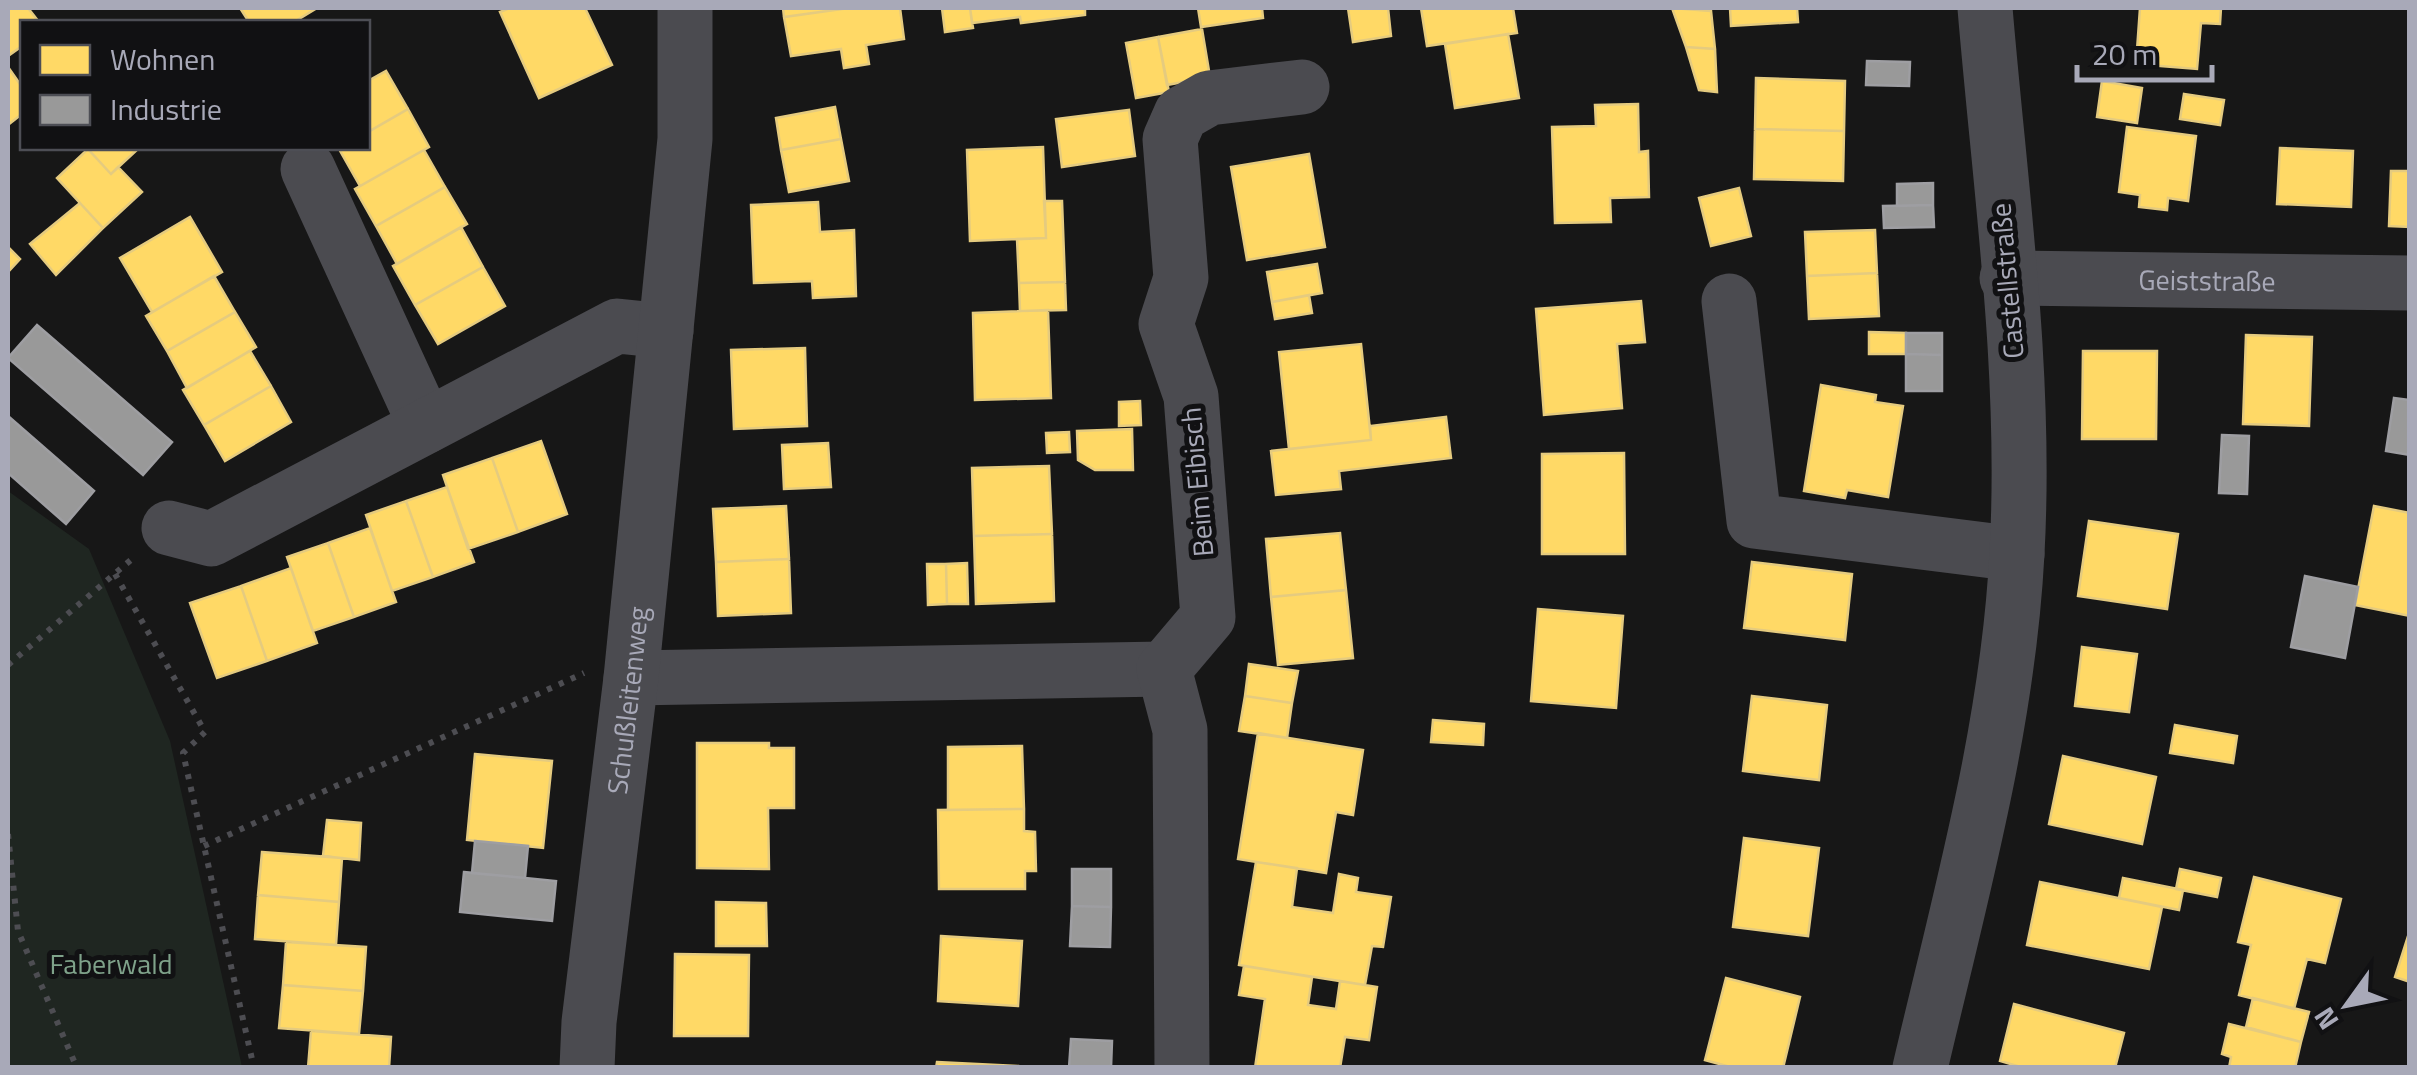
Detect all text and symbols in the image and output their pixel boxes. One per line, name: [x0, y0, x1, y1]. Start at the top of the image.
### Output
legend: [20, 20, 370, 150]
scale bar: [2077, 20, 2212, 82]
text: 20 m: [2092, 31, 2157, 77]
text: Wohnen: [110, 36, 215, 82]
text: Industrie: [110, 86, 222, 132]
street label: Castellstraße: [1978, 201, 2035, 361]
street label: Geiststraße: [2138, 258, 2276, 302]
street label: Beim Eibisch: [1169, 406, 1224, 559]
street label: Schußleitenweg: [595, 604, 659, 797]
park label: Faberwald: [50, 942, 172, 985]
north arrow: [2297, 955, 2397, 1055]
text: N: [2302, 999, 2349, 1039]

